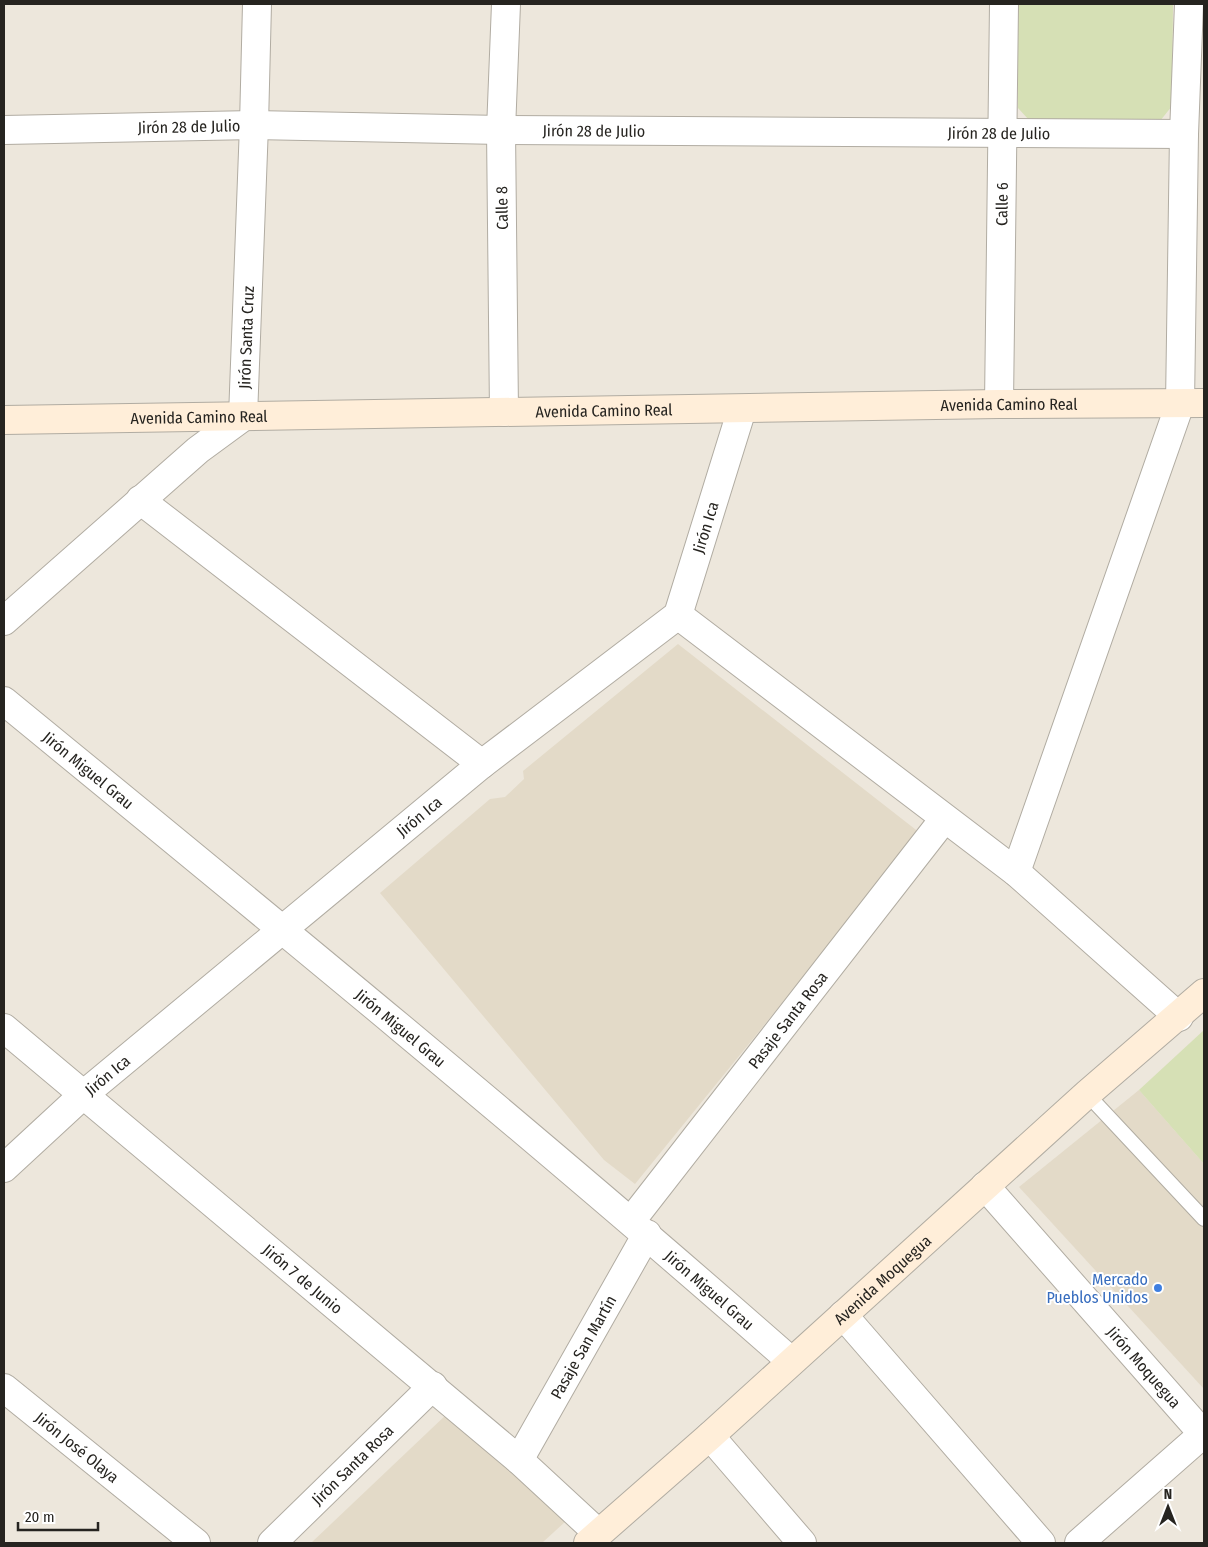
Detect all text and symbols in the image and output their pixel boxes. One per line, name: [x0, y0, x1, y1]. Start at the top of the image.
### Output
street label: Jirón 28 de Julio: [137, 116, 241, 137]
street label: Jirón 28 de Julio: [542, 121, 645, 140]
street label: Jirón 28 de Julio: [947, 123, 1050, 143]
street label: Calle 6: [992, 182, 1011, 226]
street label: Calle 8: [492, 186, 512, 230]
street label: Jirón Santa Cruz: [235, 285, 257, 389]
street label: Avenida Camino Real: [940, 394, 1077, 414]
street label: Avenida Camino Real: [535, 400, 673, 421]
street label: Avenida Camino Real: [130, 406, 268, 427]
street label: Jirón Ica: [688, 499, 722, 555]
street label: Jirón Miguel Grau: [39, 727, 138, 813]
street label: Jirón Ica: [392, 792, 445, 841]
street label: Pasaje Santa Rosa: [744, 967, 831, 1072]
street label: Jirón Miguel Grau: [352, 985, 450, 1071]
street label: Jirón Ica: [81, 1051, 134, 1099]
street label: Avenida Moquegua: [830, 1231, 935, 1328]
street label: Jirón 7 de Junio: [259, 1240, 347, 1318]
street label: Jirón Miguel Grau: [661, 1246, 758, 1334]
place label: Mercado Pueblos Unidos: [1046, 1270, 1148, 1307]
marker: Mercado Pueblos Unidos: [1152, 1282, 1164, 1294]
street label: Pasaje San Martín: [546, 1292, 620, 1402]
street label: Jirón Moquegua: [1103, 1322, 1185, 1412]
street label: Jirón José Olaya: [31, 1408, 123, 1487]
street label: Jirón Santa Rosa: [307, 1421, 397, 1509]
north arrow: [1143, 1482, 1193, 1532]
text: N: [1164, 1486, 1172, 1503]
scale bar: [18, 1500, 98, 1532]
text: 20 m: [25, 1508, 55, 1526]

